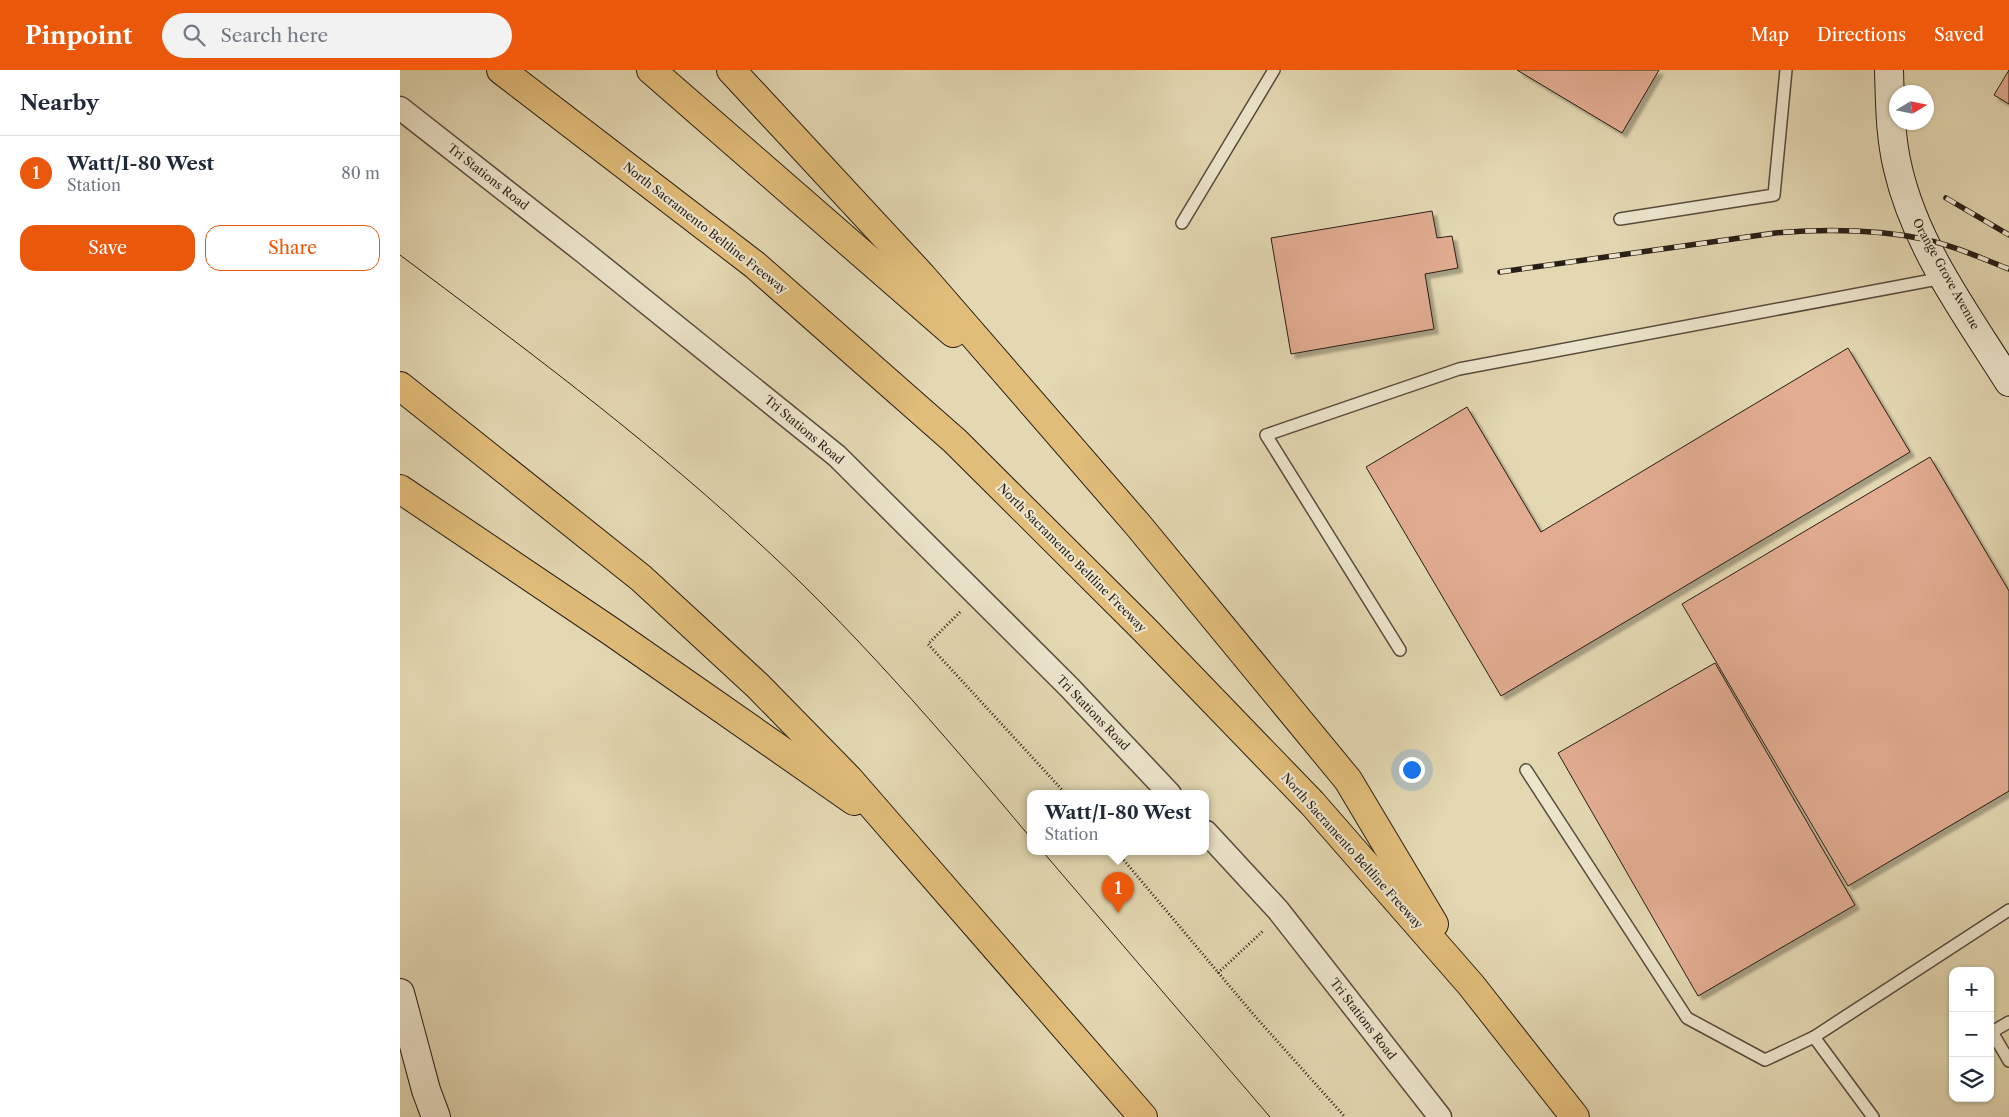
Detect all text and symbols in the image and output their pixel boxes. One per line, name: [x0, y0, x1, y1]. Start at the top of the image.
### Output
search box: [162, 13, 512, 58]
text: Pinpoint: [25, 21, 132, 50]
icon: search: [180, 21, 208, 49]
text: Search here: [220, 24, 328, 47]
text: Map: [1750, 24, 1789, 46]
text: Directions: [1817, 24, 1906, 46]
text: Saved: [1934, 24, 1984, 46]
north arrow: [1889, 85, 1934, 130]
text: Nearby: [20, 90, 99, 115]
street label: Tri Stations Road: [445, 140, 532, 213]
text: Watt/I-80 West: [67, 152, 214, 175]
street label: North Sacramento Beltline Freeway: [620, 159, 791, 297]
text: 1: [32, 163, 40, 183]
text: 80 m: [341, 163, 380, 183]
text: Station: [67, 175, 121, 195]
street label: Orange Grove Avenue: [1910, 216, 1983, 332]
button: Save: [20, 225, 195, 271]
button: Share: [205, 225, 380, 271]
street label: Tri Stations Road: [762, 392, 848, 468]
street label: North Sacramento Beltline Freeway: [995, 480, 1150, 635]
street label: Tri Stations Road: [1054, 672, 1134, 754]
your location: [1399, 757, 1425, 783]
street label: North Sacramento Beltline Freeway: [1279, 770, 1426, 932]
popup: [1027, 790, 1209, 855]
text: Watt/I-80 West: [1044, 801, 1192, 824]
text: Station: [1044, 824, 1098, 844]
pin: 1: [1102, 872, 1134, 913]
map controls: [1949, 967, 1994, 1102]
button: +: [1949, 967, 1994, 1012]
street label: Tri Stations Road: [1327, 975, 1400, 1063]
button: −: [1949, 1012, 1994, 1057]
button: layers: [1949, 1057, 1994, 1102]

